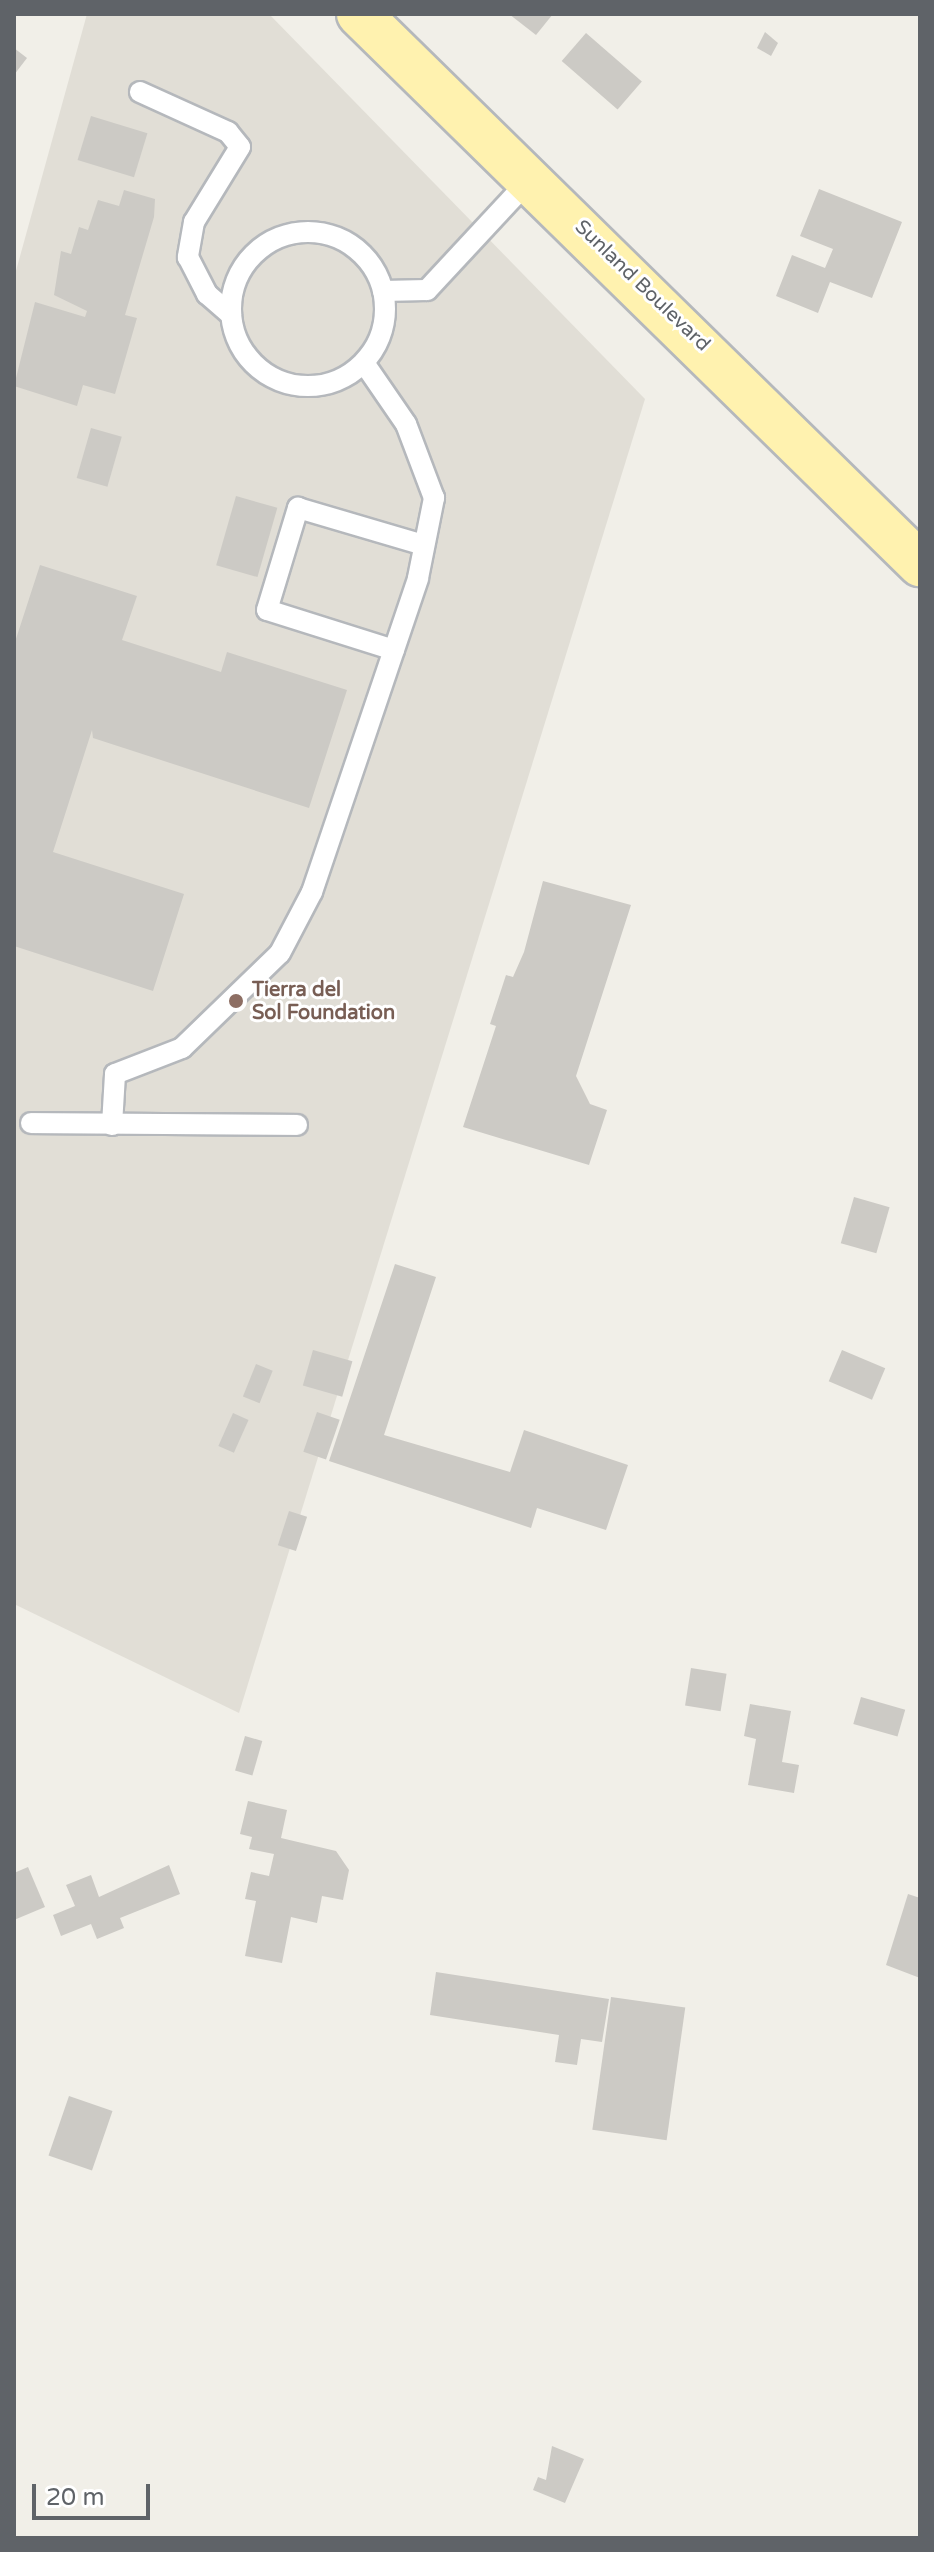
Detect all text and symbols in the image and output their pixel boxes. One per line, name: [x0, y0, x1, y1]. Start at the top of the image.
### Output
street label: Sunland Boulevard: [569, 215, 715, 357]
place label: Tierra del Sol Foundation: [252, 978, 395, 1025]
marker: Tierra del Sol Foundation: [227, 992, 245, 1010]
scale bar: [36, 2468, 154, 2518]
text: 20 m: [46, 2483, 104, 2512]

